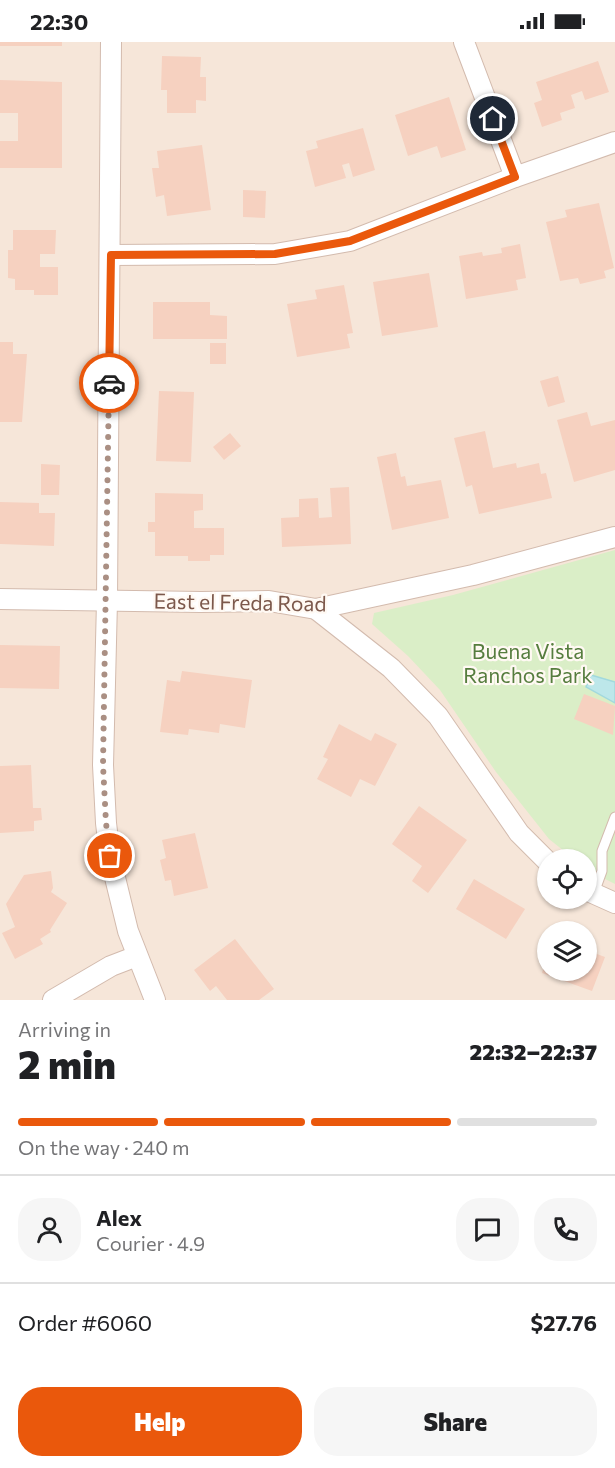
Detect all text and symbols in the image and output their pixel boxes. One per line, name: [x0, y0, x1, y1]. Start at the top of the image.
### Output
text: 22:30: [30, 8, 88, 35]
pin: [467, 93, 518, 144]
icon: home: [476, 102, 509, 135]
courier: [79, 353, 139, 413]
icon: car: [93, 367, 126, 400]
street label: East el Freda Road: [153, 587, 327, 616]
park label: Buena Vista Ranchos Park: [463, 638, 593, 687]
pin: [84, 830, 135, 881]
icon: bag: [93, 839, 126, 872]
map controls: [537, 849, 597, 981]
button: locate: [537, 849, 597, 909]
button: layers: [537, 921, 597, 981]
text: Arriving in: [18, 1017, 111, 1041]
text: 22:32–22:37: [470, 1038, 597, 1065]
text: 2 min: [18, 1039, 116, 1087]
text: On the way · 240 m: [18, 1135, 190, 1159]
button: person: [18, 1198, 81, 1261]
button: chat: [456, 1198, 519, 1261]
button: phone: [534, 1198, 597, 1261]
text: Alex: [96, 1204, 142, 1231]
text: Courier · 4.9: [96, 1231, 205, 1255]
text: Order #6060: [18, 1309, 152, 1336]
text: $27.76: [530, 1309, 597, 1336]
button: Help: [18, 1387, 302, 1456]
button: Share: [314, 1387, 597, 1456]

